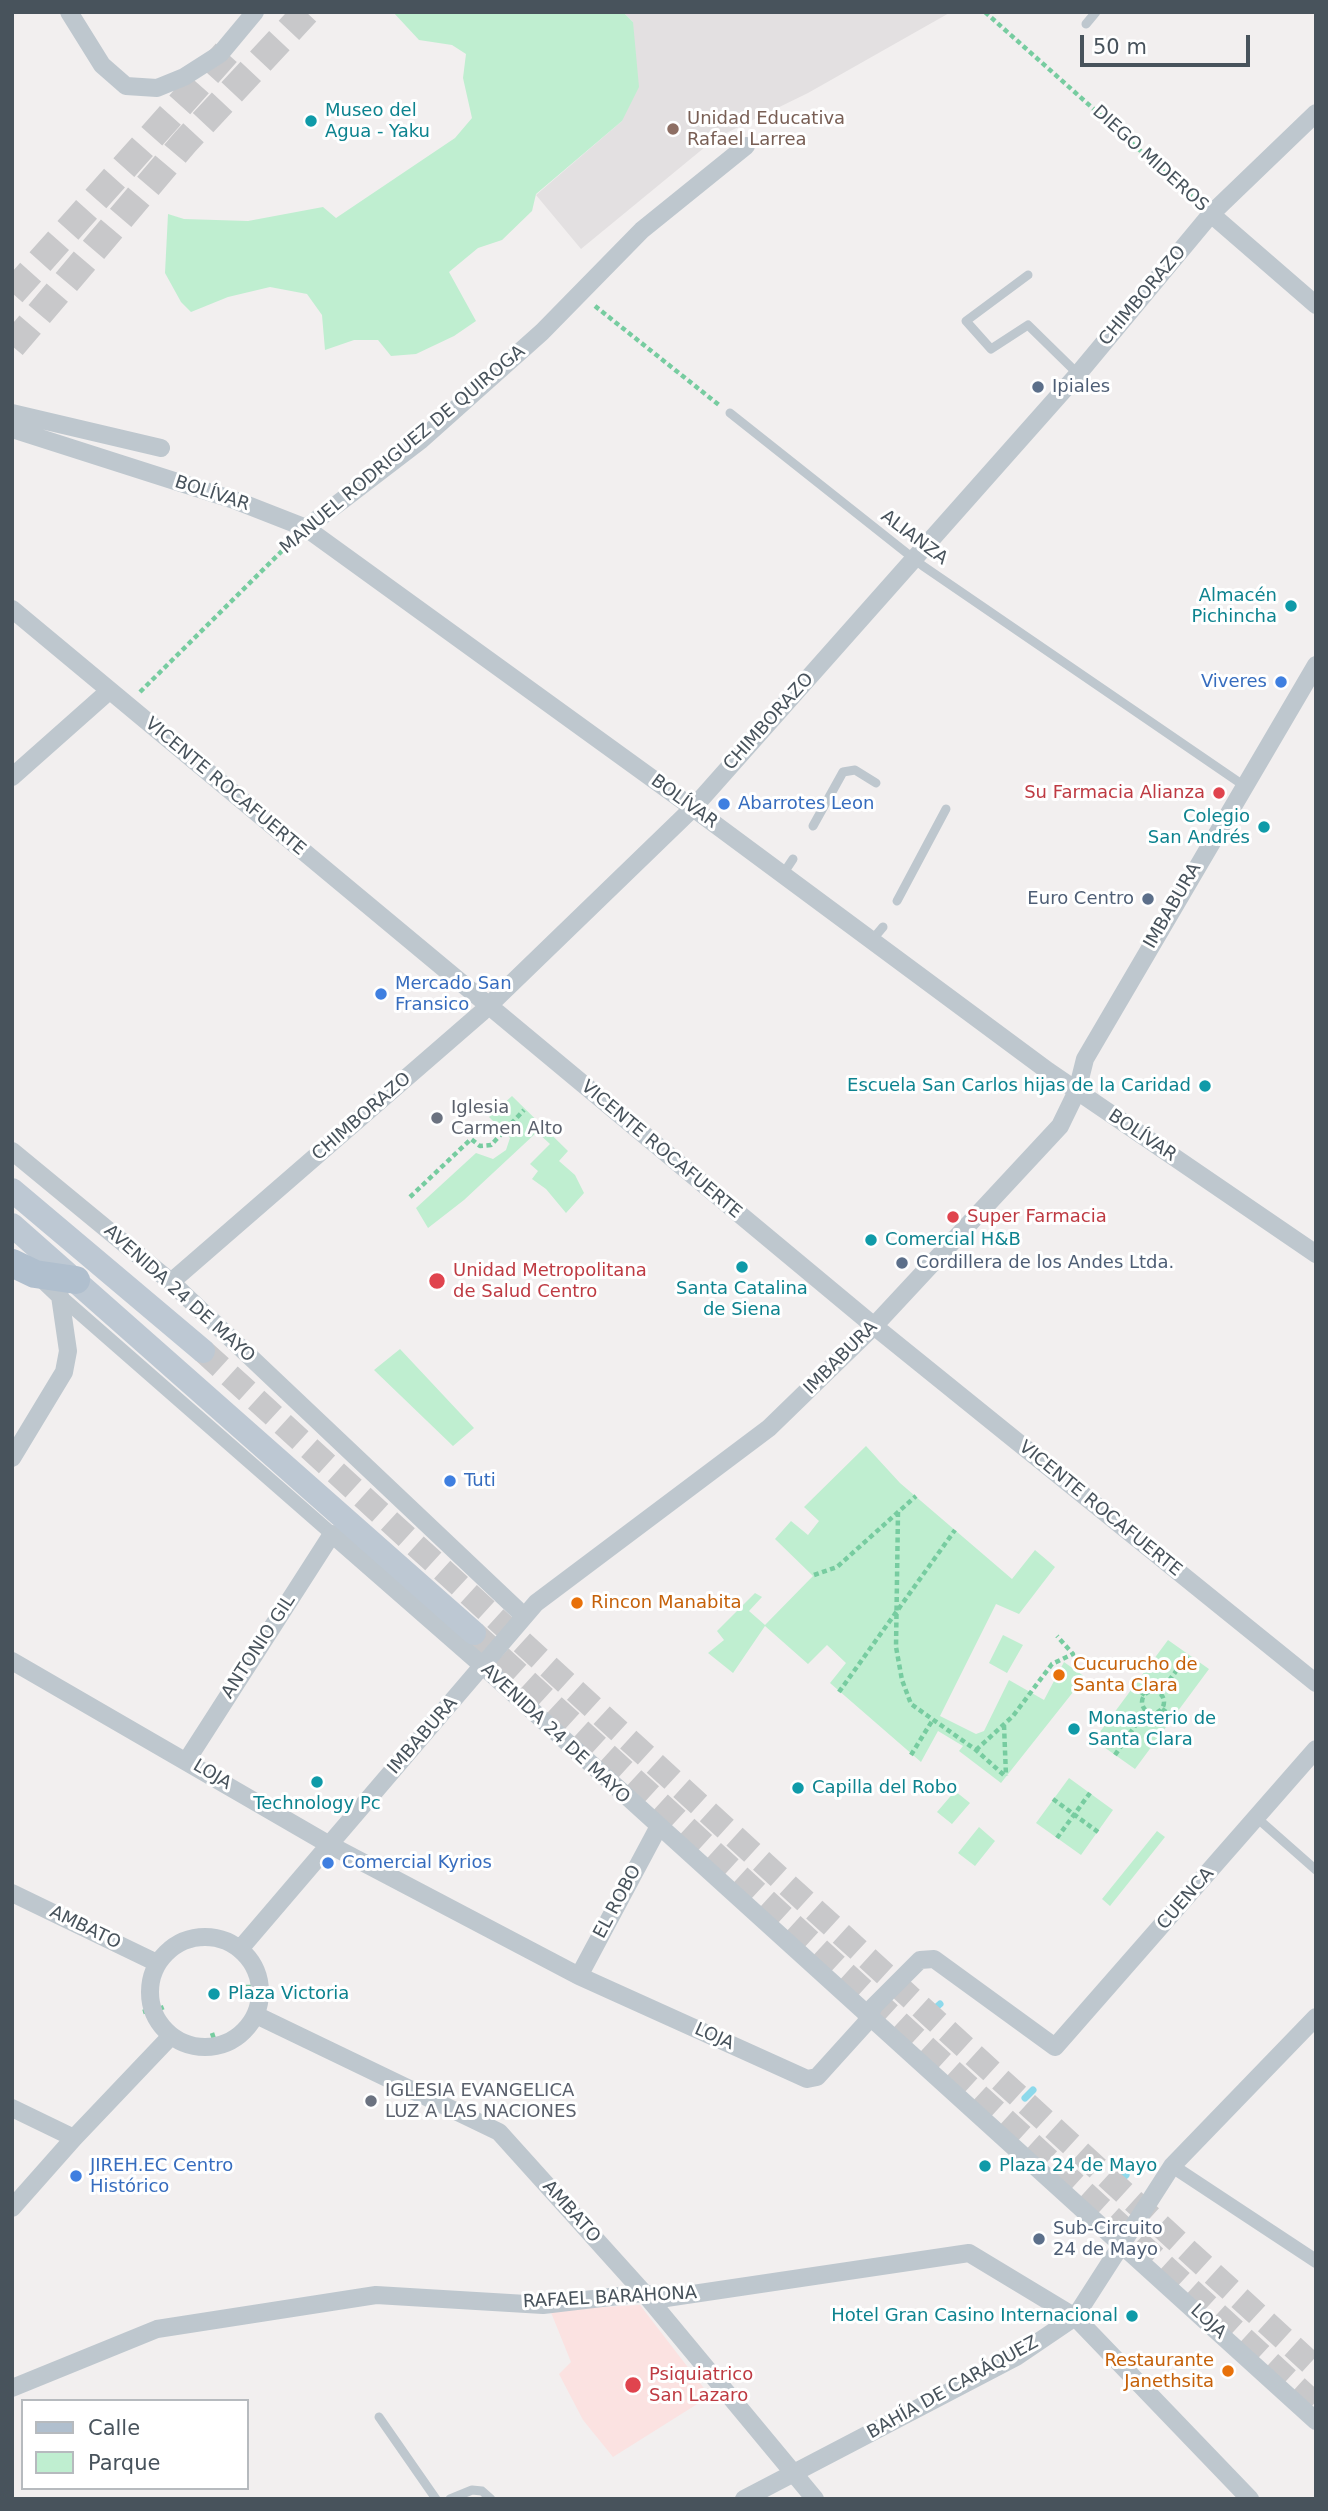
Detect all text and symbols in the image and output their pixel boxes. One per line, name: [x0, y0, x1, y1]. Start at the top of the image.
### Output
scale bar: [1083, 21, 1253, 65]
text: 50 m: [1093, 35, 1147, 59]
place label: Museo del Agua - Yaku: [325, 100, 430, 142]
street label: DIEGO MIDEROS: [1088, 101, 1212, 217]
place label: Unidad Educativa Rafael Larrea: [687, 108, 845, 150]
marker: Museo del Agua - Yaku: [303, 113, 319, 129]
marker: Unidad Educativa Rafael Larrea: [665, 121, 681, 137]
street label: CHIMBORAZO: [1095, 242, 1191, 350]
street label: MANUEL RODRIGUEZ DE QUIROGA: [276, 341, 530, 559]
place label: Ipiales: [1052, 376, 1110, 398]
marker: Ipiales: [1030, 379, 1046, 395]
street label: BOLÍVAR: [172, 472, 252, 516]
street label: ALIANZA: [876, 506, 952, 570]
place label: Almacén Pichincha: [1191, 585, 1277, 628]
marker: Almacén Pichincha: [1283, 598, 1299, 614]
street label: CHIMBORAZO: [720, 669, 818, 775]
place label: Viveres: [1201, 671, 1267, 693]
marker: Viveres: [1273, 674, 1289, 690]
street label: VICENTE ROCAFUERTE: [140, 713, 310, 861]
street label: BOLÍVAR: [646, 770, 722, 834]
place label: Su Farmacia Alianza: [1024, 782, 1205, 804]
marker: Su Farmacia Alianza: [1211, 785, 1227, 801]
place label: Abarrotes Leon: [738, 793, 874, 815]
marker: Abarrotes Leon: [716, 796, 732, 812]
place label: Colegio San Andrés: [1148, 806, 1250, 848]
marker: Colegio San Andrés: [1256, 819, 1272, 835]
street label: IMBABURA: [1140, 859, 1206, 953]
place label: Euro Centro: [1027, 888, 1134, 910]
marker: Euro Centro: [1140, 891, 1156, 907]
place label: Mercado San Fransico: [395, 973, 512, 1016]
marker: Mercado San Fransico: [373, 986, 389, 1002]
street label: CHIMBORAZO: [308, 1068, 416, 1166]
place label: Escuela San Carlos hijas de la Caridad: [847, 1075, 1191, 1097]
street label: VICENTE ROCAFUERTE: [576, 1076, 746, 1224]
marker: Escuela San Carlos hijas de la Caridad: [1197, 1078, 1213, 1094]
place label: Iglesia Carmen Alto: [451, 1097, 563, 1140]
street label: BOLÍVAR: [1104, 1105, 1180, 1167]
marker: Iglesia Carmen Alto: [429, 1110, 445, 1126]
place label: Super Farmacia: [967, 1206, 1107, 1228]
marker: Super Farmacia: [945, 1209, 961, 1225]
street label: AVENIDA 24 DE MAYO: [99, 1221, 259, 1367]
place label: Comercial H&B: [885, 1229, 1021, 1251]
marker: Comercial H&B: [863, 1232, 879, 1248]
place label: Cordillera de los Andes Ltda.: [916, 1252, 1174, 1274]
marker: Cordillera de los Andes Ltda.: [894, 1255, 910, 1271]
marker: Santa Catalina de Siena: [734, 1259, 750, 1275]
place label: Unidad Metropolitana de Salud Centro: [453, 1260, 647, 1302]
marker: Unidad Metropolitana de Salud Centro: [427, 1271, 447, 1291]
place label: Santa Catalina de Siena: [676, 1278, 808, 1320]
street label: IMBABURA: [800, 1317, 882, 1399]
street label: VICENTE ROCAFUERTE: [1014, 1437, 1186, 1581]
place label: Tuti: [464, 1470, 496, 1492]
marker: Tuti: [442, 1473, 458, 1489]
street label: ANTONIO GIL: [218, 1591, 300, 1703]
place label: Rincon Manabita: [591, 1592, 741, 1614]
marker: Rincon Manabita: [569, 1595, 585, 1611]
place label: Cucurucho de Santa Clara: [1073, 1654, 1198, 1696]
street label: AVENIDA 24 DE MAYO: [476, 1659, 634, 1809]
marker: Cucurucho de Santa Clara: [1051, 1667, 1067, 1683]
street label: IMBABURA: [384, 1693, 462, 1779]
place label: Monasterio de Santa Clara: [1088, 1708, 1216, 1750]
marker: Monasterio de Santa Clara: [1066, 1721, 1082, 1737]
street label: LOJA: [189, 1755, 235, 1795]
marker: Technology Pc: [309, 1774, 325, 1790]
place label: Capilla del Robo: [812, 1777, 957, 1799]
marker: Capilla del Robo: [790, 1780, 806, 1796]
place label: Technology Pc: [253, 1793, 381, 1815]
place label: Comercial Kyrios: [342, 1852, 492, 1874]
marker: Comercial Kyrios: [320, 1855, 336, 1871]
street label: EL ROBO: [590, 1862, 646, 1942]
street label: CUENCA: [1153, 1863, 1219, 1935]
street label: AMBATO: [46, 1902, 124, 1954]
place label: Plaza Victoria: [228, 1983, 349, 2005]
marker: Plaza Victoria: [206, 1986, 222, 2002]
street label: LOJA: [691, 2019, 737, 2055]
place label: IGLESIA EVANGELICA LUZ A LAS NACIONES: [385, 2080, 577, 2122]
marker: IGLESIA EVANGELICA LUZ A LAS NACIONES: [363, 2093, 379, 2109]
place label: JIREH.EC Centro Histórico: [90, 2155, 233, 2198]
place label: Plaza 24 de Mayo: [999, 2155, 1157, 2177]
marker: Plaza 24 de Mayo: [977, 2158, 993, 2174]
marker: JIREH.EC Centro Histórico: [68, 2168, 84, 2184]
street label: AMBATO: [537, 2176, 605, 2248]
place label: Sub-Circuito 24 de Mayo: [1053, 2218, 1163, 2260]
marker: Sub-Circuito 24 de Mayo: [1031, 2231, 1047, 2247]
street label: RAFAEL BARAHONA: [522, 2283, 698, 2313]
street label: LOJA: [1186, 2300, 1230, 2344]
place label: Hotel Gran Casino Internacional: [831, 2305, 1118, 2327]
marker: Hotel Gran Casino Internacional: [1124, 2308, 1140, 2324]
street label: BAHÍA DE CARÁQUEZ: [864, 2332, 1042, 2444]
place label: Restaurante Janethsita: [1104, 2350, 1214, 2392]
marker: Restaurante Janethsita: [1220, 2363, 1236, 2379]
place label: Psiquiatrico San Lazaro: [649, 2364, 753, 2406]
marker: Psiquiatrico San Lazaro: [623, 2375, 643, 2395]
legend: [21, 2399, 248, 2490]
text: Calle: [88, 2416, 140, 2440]
text: Parque: [88, 2451, 160, 2475]

